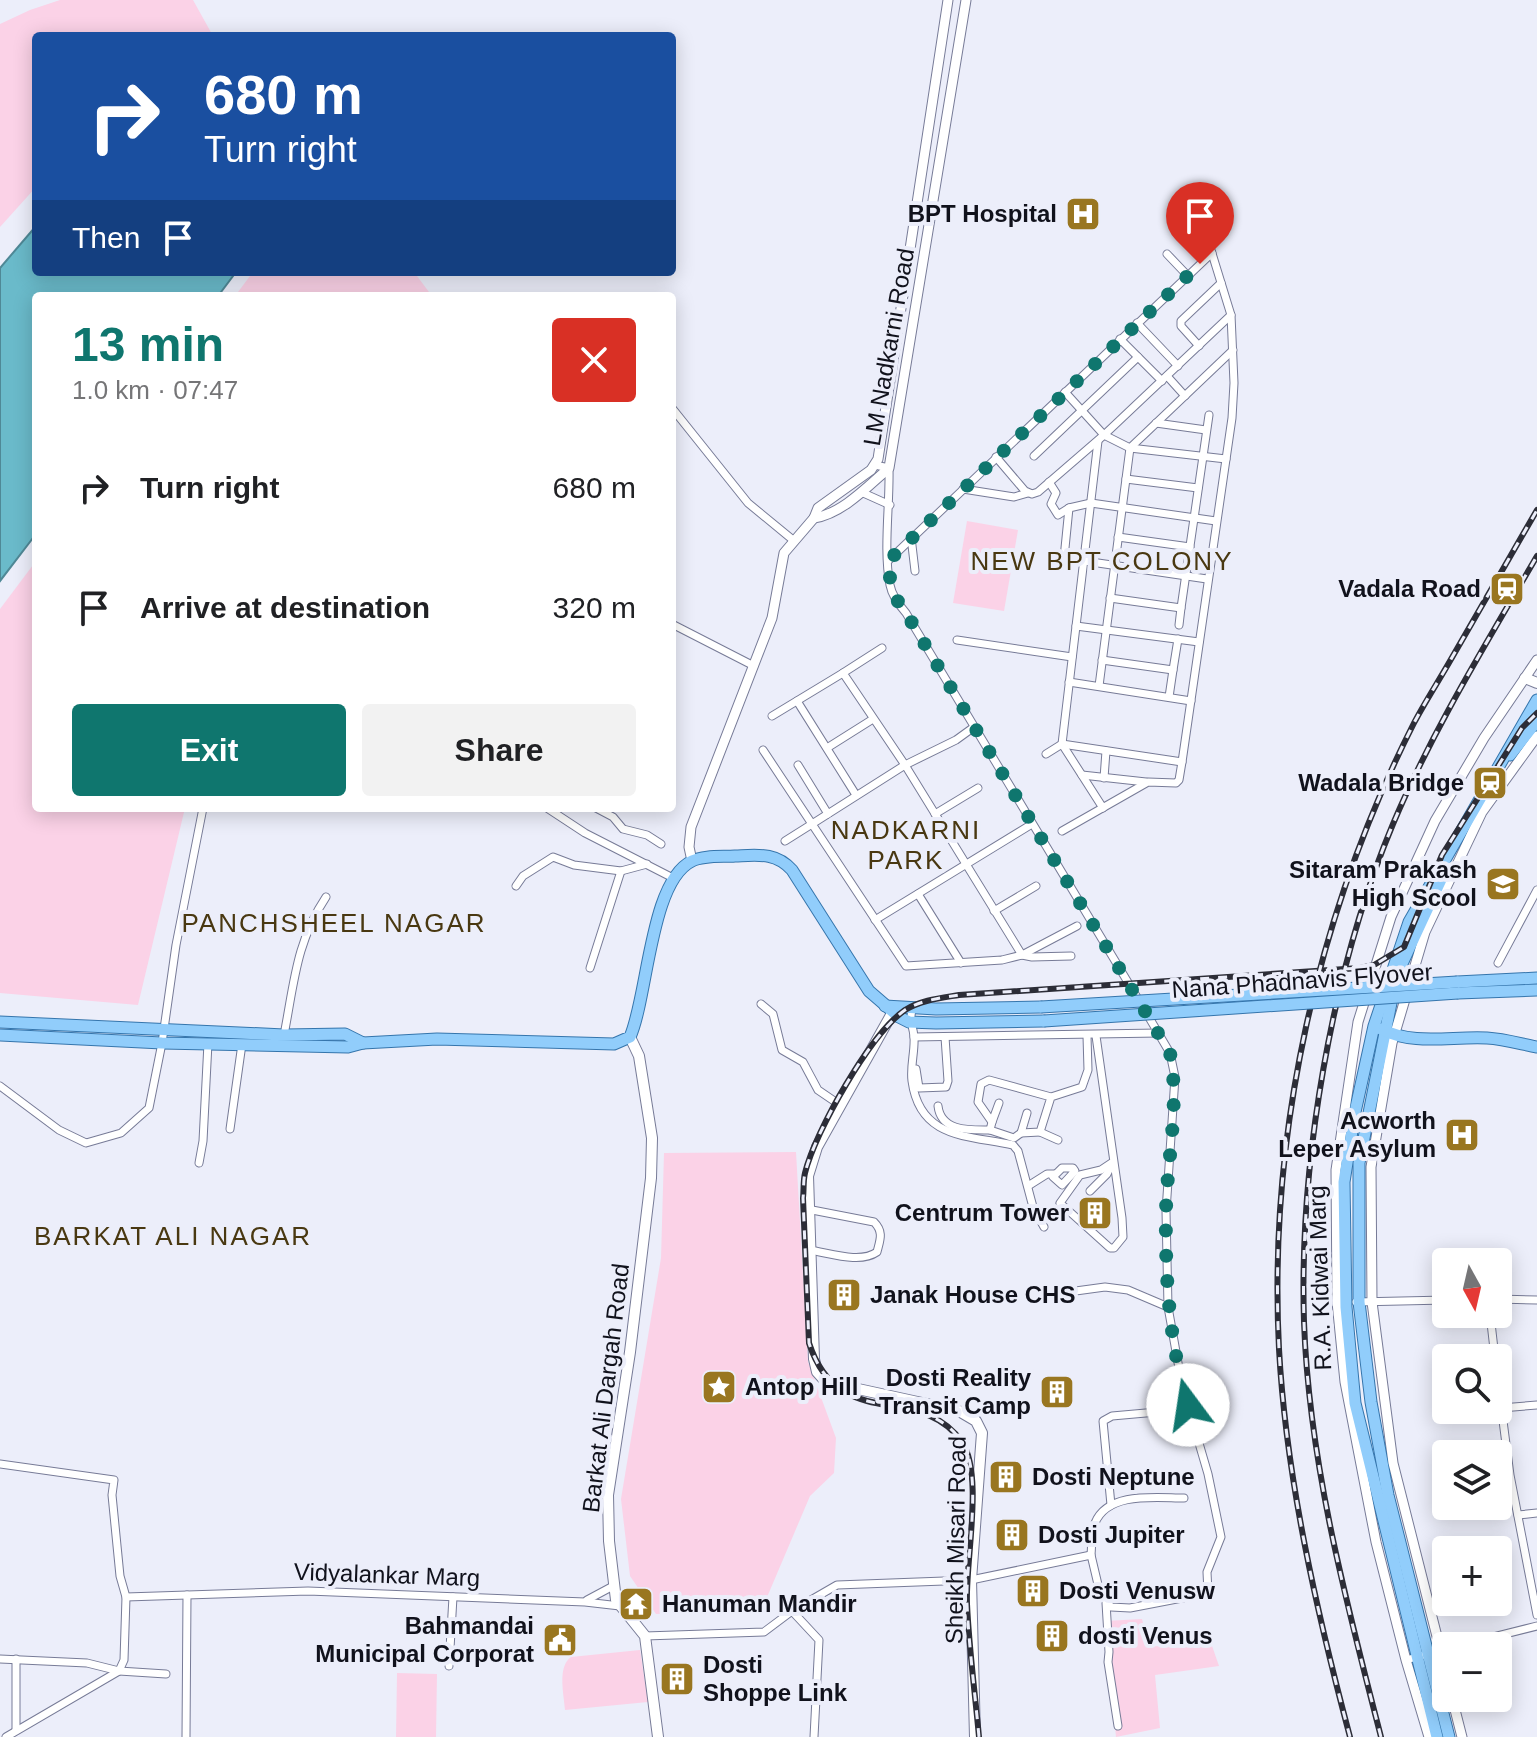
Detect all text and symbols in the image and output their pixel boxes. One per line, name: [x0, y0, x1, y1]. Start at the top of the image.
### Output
text: 680 m: [204, 63, 363, 126]
icon: right: [72, 64, 176, 168]
text: Turn right: [204, 129, 357, 170]
pin: [1166, 182, 1234, 264]
icon: arrive: [1178, 194, 1222, 238]
hospital icon: BPT Hospital: [1064, 195, 1102, 233]
place label: BPT Hospital: [908, 200, 1057, 227]
icon: arrive: [156, 216, 200, 260]
text: Then: [72, 221, 140, 254]
street label: LM Nadkarni Road: [858, 246, 919, 448]
text: 13 min: [72, 318, 224, 371]
button: close: [552, 318, 636, 402]
text: 1.0 km · 07:47: [72, 375, 238, 405]
icon: right: [72, 466, 116, 510]
text: Turn right: [140, 471, 279, 504]
text: 680 m: [553, 471, 636, 504]
district label: NEW BPT COLONY: [970, 546, 1234, 576]
station icon: Vadala Road: [1488, 570, 1526, 608]
place label: Vadala Road: [1338, 575, 1481, 602]
icon: arrive: [72, 586, 116, 630]
text: Arrive at destination: [140, 591, 430, 624]
text: 320 m: [553, 591, 636, 624]
button: Exit: [72, 704, 346, 796]
button: Share: [362, 704, 636, 796]
station icon: Wadala Bridge: [1471, 764, 1509, 802]
place label: Wadala Bridge: [1298, 769, 1464, 796]
district label: NADKARNI PARK: [831, 815, 981, 875]
place label: Sitaram Prakash High Scool: [1289, 856, 1477, 911]
school or university icon: Sitaram Prakash High Scool: [1484, 865, 1522, 903]
district label: PANCHSHEEL NAGAR: [181, 908, 487, 938]
street label: Nana Phadnavis Flyover: [1171, 958, 1433, 1003]
place label: Acworth Leper Asylum: [1278, 1107, 1436, 1162]
hospital icon: Acworth Leper Asylum: [1443, 1116, 1481, 1154]
street label: R.A. Kidwai Marg: [1303, 1185, 1336, 1371]
building icon: Centrum Tower: [1076, 1194, 1114, 1232]
place label: Centrum Tower: [895, 1199, 1069, 1226]
district label: BARKAT ALI NAGAR: [34, 1221, 312, 1251]
north arrow: [1432, 1248, 1512, 1328]
map controls: [1432, 1248, 1512, 1712]
street label: Barkat Ali Dargah Road: [577, 1262, 634, 1514]
building icon: Janak House CHS: [825, 1276, 863, 1314]
place label: Janak House CHS: [870, 1281, 1075, 1308]
button: search: [1432, 1344, 1512, 1424]
position arrow: [1146, 1363, 1230, 1447]
place label: Dosti Reality Transit Camp: [879, 1364, 1032, 1419]
place icon: Antop Hill: [700, 1368, 738, 1406]
place label: Antop Hill: [745, 1373, 858, 1400]
building icon: Dosti Reality Transit Camp: [1038, 1373, 1076, 1411]
street label: Sheikh Misari Road: [940, 1436, 971, 1644]
button: layers: [1432, 1440, 1512, 1520]
building icon: Dosti Neptune: [987, 1458, 1025, 1496]
place label: Dosti Neptune: [1032, 1463, 1195, 1490]
building icon: Dosti Jupiter: [993, 1516, 1031, 1554]
place label: Dosti Jupiter: [1038, 1521, 1185, 1548]
button: +: [1432, 1536, 1512, 1616]
street label: Vidyalankar Marg: [293, 1558, 481, 1591]
building icon: Dosti Venusw: [1014, 1572, 1052, 1610]
place label: Dosti Venusw: [1059, 1577, 1215, 1604]
temple icon: Hanuman Mandir: [617, 1585, 655, 1623]
place label: Hanuman Mandir: [662, 1590, 857, 1617]
place label: Bahmandai Municipal Corporat: [315, 1612, 534, 1667]
building icon: dosti Venus: [1033, 1617, 1071, 1655]
public building icon: Bahmandai Municipal Corporat: [541, 1621, 579, 1659]
place label: dosti Venus: [1078, 1622, 1213, 1649]
button: −: [1432, 1632, 1512, 1712]
place label: Dosti Shoppe Link: [703, 1651, 848, 1706]
building icon: Dosti Shoppe Link: [658, 1660, 696, 1698]

